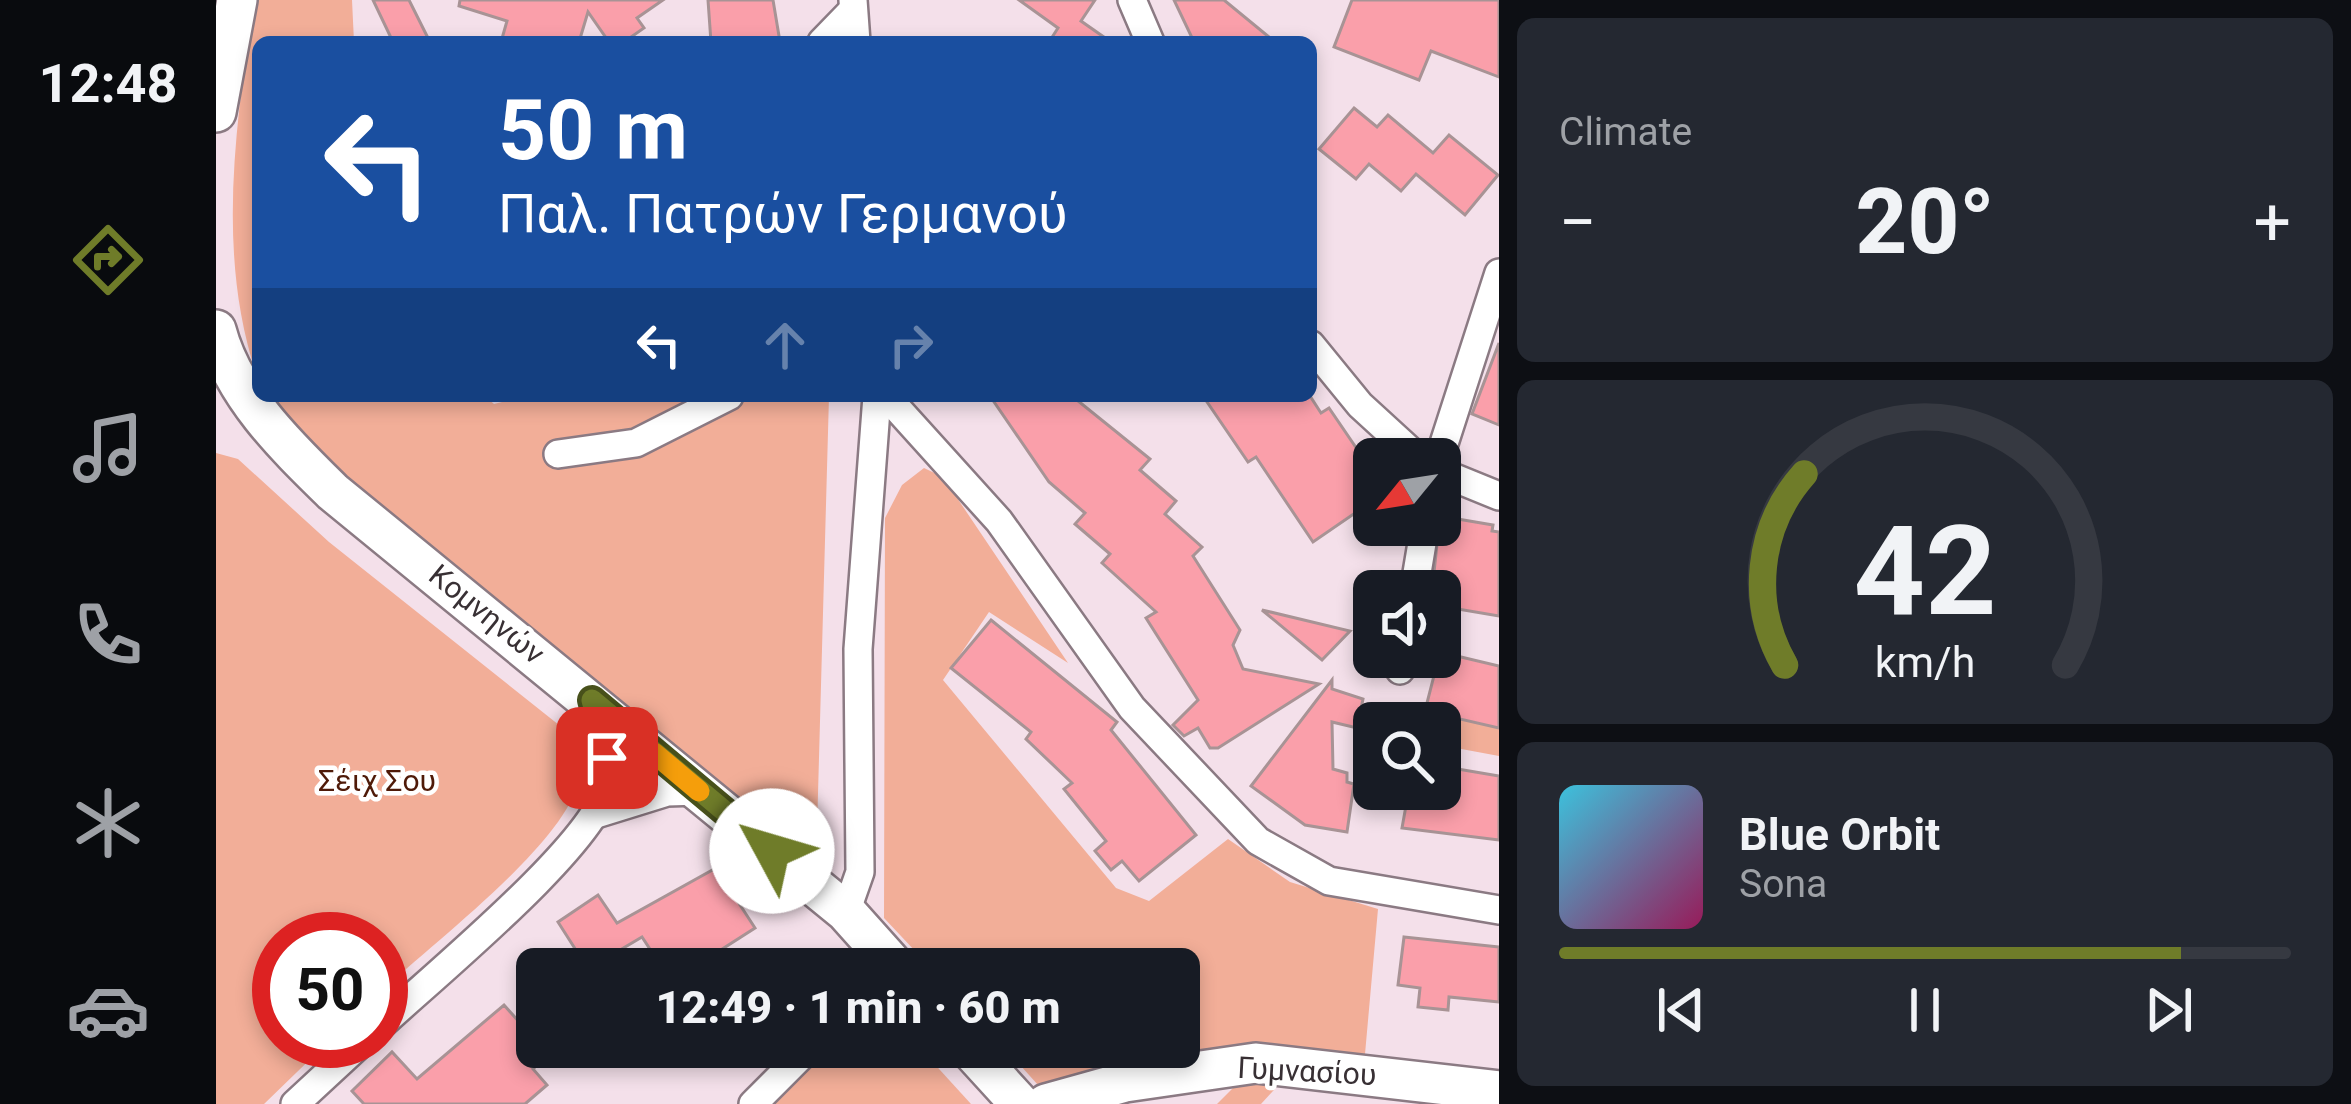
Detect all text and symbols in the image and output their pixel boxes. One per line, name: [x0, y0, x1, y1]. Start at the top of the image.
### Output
text: 12:48: [38, 52, 178, 115]
text: 50 m: [498, 81, 688, 180]
icon: left: [300, 84, 456, 240]
text: Climate: [1559, 109, 1692, 155]
text: 20°: [1856, 170, 1995, 275]
text: Παλ. Πατρών Γερμανού: [498, 182, 1067, 245]
text: −: [1559, 184, 1597, 261]
text: +: [2254, 184, 2291, 261]
icon: directions: [66, 218, 150, 302]
icon: left: [626, 312, 692, 378]
icon: ahead: [752, 312, 818, 378]
icon: right: [878, 312, 944, 378]
icon: music: [66, 406, 150, 490]
north arrow: [1353, 438, 1461, 546]
map controls: [1353, 438, 1461, 810]
text: 42: [1853, 498, 1997, 644]
street label: Κομνηνών: [422, 557, 552, 671]
button: sound: [1353, 570, 1461, 678]
icon: phone: [66, 593, 150, 677]
text: km/h: [1875, 637, 1975, 687]
button: search: [1353, 702, 1461, 810]
pin: [556, 707, 658, 809]
icon: arrive: [574, 725, 640, 791]
park label: Σέιχ Σου: [318, 763, 436, 798]
icon: climate: [66, 781, 150, 865]
position arrow: [709, 788, 835, 914]
text: Blue Orbit: [1739, 808, 1940, 861]
text: Sona: [1739, 861, 1827, 907]
speed limit sign: 50: [252, 912, 408, 1068]
icon: car: [66, 968, 150, 1052]
icon: previous: [1648, 977, 1714, 1043]
icon: pause: [1892, 977, 1958, 1043]
icon: next: [2136, 977, 2202, 1043]
text: 12:49 · 1 min · 60 m: [655, 981, 1061, 1034]
street label: Γυμνασίου: [1237, 1050, 1377, 1092]

